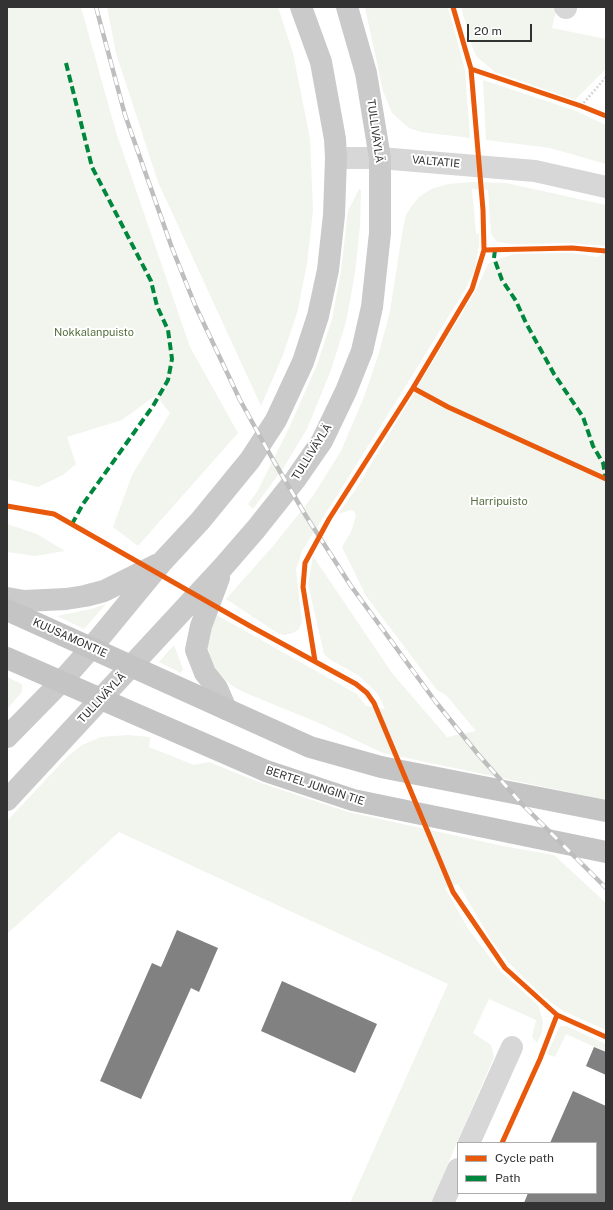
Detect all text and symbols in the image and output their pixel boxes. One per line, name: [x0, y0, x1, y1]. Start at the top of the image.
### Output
scale bar: [469, 16, 534, 42]
text: 20 m: [474, 24, 502, 38]
street label: TULLIVÄYLÄ: [364, 98, 386, 164]
street label: VALTATIE: [411, 153, 461, 171]
park label: Nokkalanpuisto: [54, 326, 134, 340]
street label: TULLIVÄYLÄ: [289, 421, 335, 483]
park label: Harripuisto: [470, 495, 528, 509]
street label: KUUSAMONTIE: [31, 616, 109, 660]
street label: TULLIVÄYLÄ: [75, 670, 129, 726]
street label: BERTEL JUNGIN TIE: [264, 764, 366, 808]
legend: [457, 1142, 597, 1194]
text: Cycle path: [495, 1151, 554, 1165]
text: Path: [495, 1171, 521, 1185]

